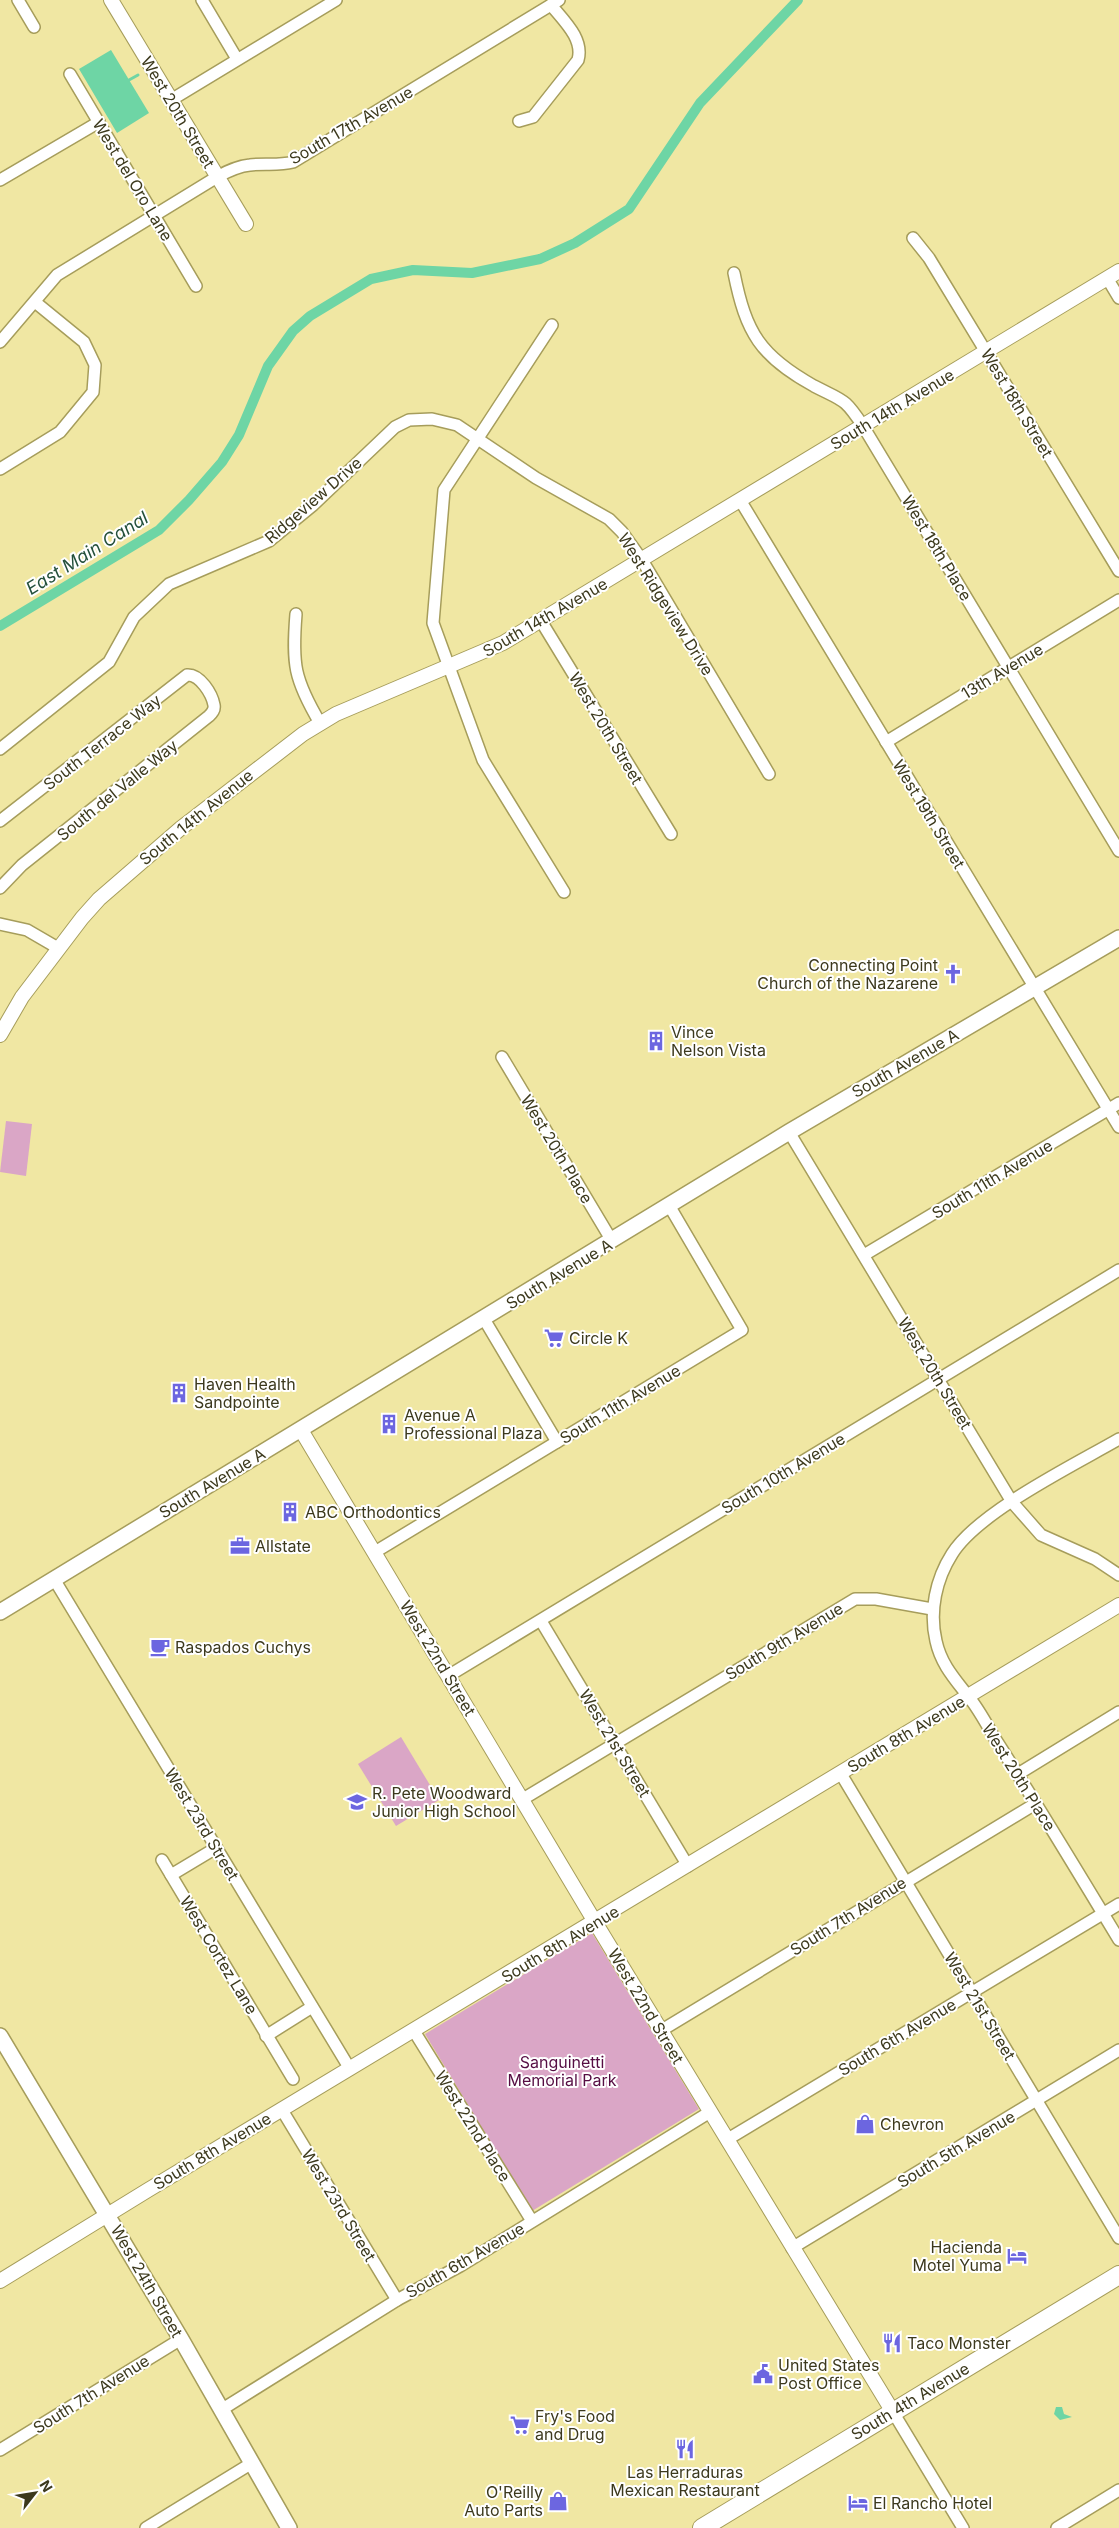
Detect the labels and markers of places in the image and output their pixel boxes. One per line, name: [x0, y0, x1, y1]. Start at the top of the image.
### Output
place label: Connecting Point Church of the Nazarene: [757, 955, 938, 993]
church icon: Connecting Point Church of the Nazarene: [942, 963, 964, 985]
place label: Vince Nelson Vista: [671, 1022, 766, 1060]
building icon: Vince Nelson Vista: [645, 1030, 667, 1052]
supermarket icon: Circle K: [543, 1327, 565, 1349]
place label: Circle K: [569, 1328, 628, 1348]
place label: Haven Health Sandpointe: [194, 1374, 296, 1412]
building icon: Haven Health Sandpointe: [168, 1382, 190, 1404]
place label: Avenue A Professional Plaza: [404, 1405, 542, 1443]
building icon: Avenue A Professional Plaza: [378, 1413, 400, 1435]
building icon: ABC Orthodontics: [279, 1501, 301, 1523]
place label: ABC Orthodontics: [305, 1502, 441, 1522]
office icon: Allstate: [229, 1535, 251, 1557]
place label: Allstate: [255, 1536, 311, 1556]
cafe icon: Raspados Cuchys: [149, 1636, 171, 1658]
place label: Raspados Cuchys: [175, 1637, 311, 1657]
place label: R. Pete Woodward Junior High School: [372, 1783, 516, 1821]
school or university icon: R. Pete Woodward Junior High School: [346, 1791, 368, 1813]
shop icon: Chevron: [854, 2113, 876, 2135]
place label: Chevron: [880, 2114, 944, 2134]
place label: Hacienda Motel Yuma: [912, 2237, 1002, 2275]
hotel icon: Hacienda Motel Yuma: [1006, 2245, 1028, 2267]
restaurant icon: Taco Monster: [881, 2332, 903, 2354]
place label: Taco Monster: [907, 2333, 1011, 2353]
place label: United States Post Office: [778, 2355, 879, 2393]
public building icon: United States Post Office: [752, 2363, 774, 2385]
place label: Fry's Food and Drug: [535, 2406, 615, 2444]
supermarket icon: Fry's Food and Drug: [509, 2414, 531, 2436]
restaurant icon: Las Herraduras Mexican Restaurant: [674, 2438, 696, 2460]
place label: Las Herraduras Mexican Restaurant: [610, 2462, 760, 2500]
place label: O'Reilly Auto Parts: [464, 2482, 543, 2520]
shop icon: O'Reilly Auto Parts: [547, 2490, 569, 2512]
hotel icon: El Rancho Hotel: [847, 2492, 869, 2514]
place label: El Rancho Hotel: [873, 2493, 992, 2513]

